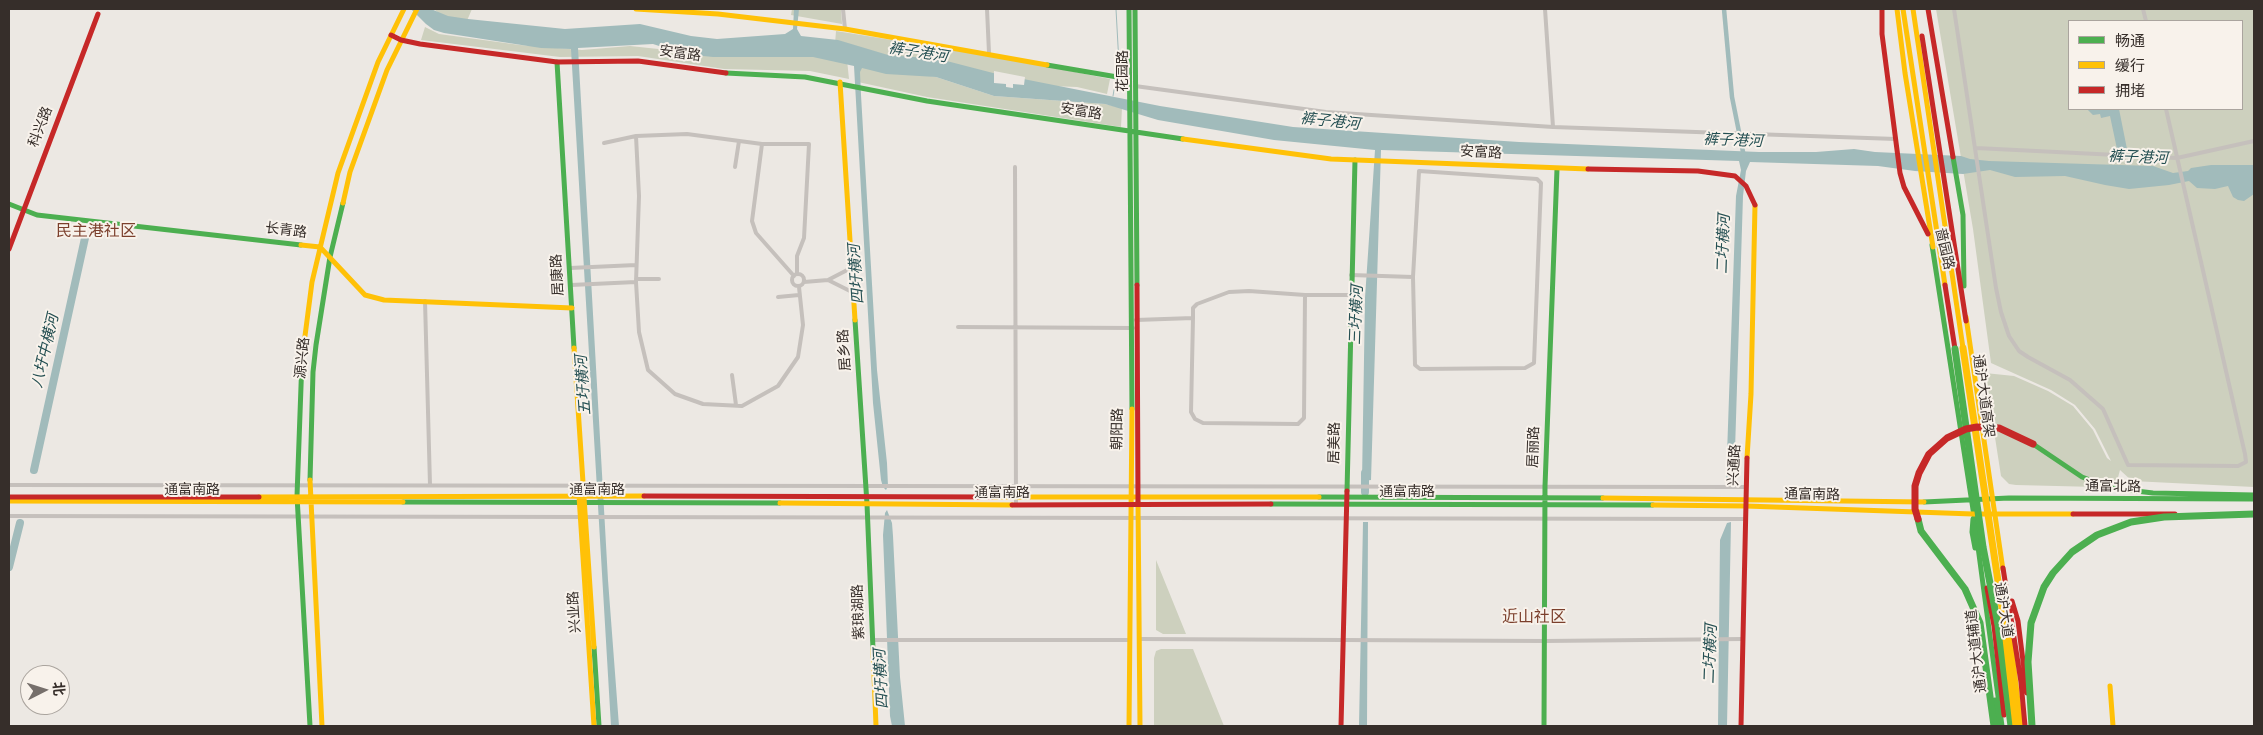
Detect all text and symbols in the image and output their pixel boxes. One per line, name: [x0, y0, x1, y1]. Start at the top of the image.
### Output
legend: [2068, 20, 2243, 110]
text: 畅通: [2115, 32, 2145, 50]
water label: 裤子港河: [887, 39, 949, 67]
street label: 安富路: [658, 43, 702, 65]
street label: 花园路: [1115, 50, 1131, 92]
text: 缓行: [2115, 57, 2145, 75]
text: 拥堵: [2115, 82, 2145, 100]
street label: 安富路: [1059, 100, 1103, 124]
street label: 科兴路: [26, 104, 56, 150]
water label: 裤子港河: [1299, 110, 1361, 134]
water label: 裤子港河: [1703, 131, 1763, 151]
street label: 安富路: [1460, 144, 1502, 162]
water label: 裤子港河: [2108, 148, 2168, 168]
water label: 二圩横河: [1714, 214, 1734, 274]
street label: 长青路: [264, 220, 308, 242]
district label: 民主港社区: [56, 222, 136, 242]
street label: 啬园路: [1931, 227, 1957, 271]
water label: 四圩横河: [846, 243, 868, 305]
street label: 居康路: [549, 254, 567, 296]
water label: 三圩横河: [1347, 285, 1367, 345]
water label: 八圩中横河: [29, 312, 63, 390]
street label: 居乡路: [835, 328, 855, 372]
street label: 源兴路: [292, 336, 314, 380]
street label: 通沪大道高架: [1969, 353, 1997, 439]
water label: 五圩横河: [573, 354, 595, 416]
street label: 朝阳路: [1109, 408, 1127, 450]
street label: 居美路: [1326, 422, 1344, 464]
street label: 居丽路: [1525, 426, 1543, 468]
street label: 兴通路: [1726, 444, 1744, 486]
street label: 通富北路: [2085, 478, 2141, 496]
street label: 通富南路: [164, 482, 220, 498]
street label: 通富南路: [569, 482, 625, 498]
street label: 通富南路: [1379, 484, 1435, 500]
street label: 通富南路: [974, 485, 1030, 501]
street label: 通富南路: [1784, 486, 1840, 504]
street label: 通沪大道: [1990, 581, 2016, 639]
street label: 紫琅湖路: [850, 584, 868, 640]
street label: 兴业路: [565, 590, 585, 634]
district label: 近山社区: [1502, 608, 1566, 628]
street label: 通沪大道辅道: [1964, 608, 1990, 694]
water label: 二圩横河: [1701, 624, 1721, 684]
water label: 四圩横河: [871, 649, 893, 709]
north arrow: [20, 665, 70, 715]
text: 北: [50, 681, 68, 696]

